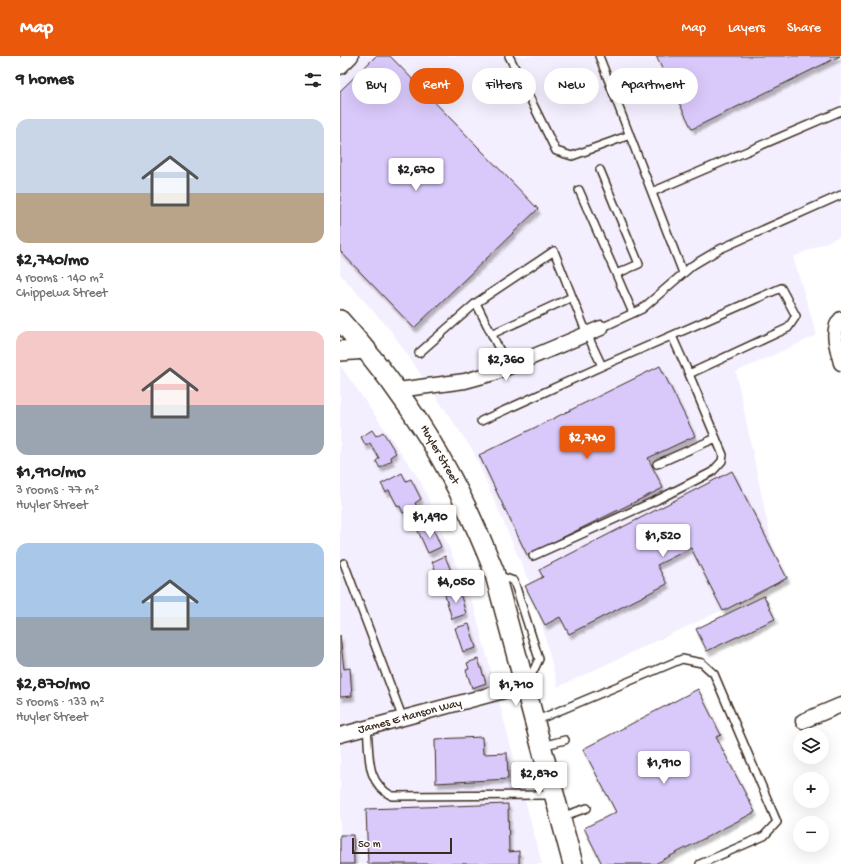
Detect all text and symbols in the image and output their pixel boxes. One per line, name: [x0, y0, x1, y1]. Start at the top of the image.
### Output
text: Map: [20, 17, 53, 40]
text: Map: [682, 20, 706, 37]
text: Layers: [728, 20, 765, 37]
text: Share: [787, 20, 821, 37]
chip: Buy: [352, 68, 401, 104]
chip: Rent: [409, 68, 464, 104]
chip: Filters: [472, 68, 536, 104]
chip: New: [544, 68, 599, 104]
chip: Apartment: [607, 68, 698, 104]
icon: filters: [302, 69, 324, 91]
text: 9 homes: [16, 70, 74, 90]
icon: home: [134, 145, 206, 217]
pin: $2,670: [383, 158, 449, 192]
text: $2,670: [397, 163, 435, 178]
text: $2,740/mo: [16, 251, 89, 271]
text: 4 rooms · 140 m²: [16, 271, 104, 286]
text: Chippewa Street: [16, 286, 107, 301]
pin: $2,360: [473, 348, 539, 382]
text: $2,360: [487, 353, 525, 368]
icon: home: [134, 357, 206, 429]
street label: Huyler Street: [416, 423, 462, 488]
pin: $2,740: [554, 426, 620, 460]
text: $2,740: [569, 431, 605, 446]
text: $1,910/mo: [16, 463, 86, 483]
text: 3 rooms · 77 m²: [16, 483, 99, 498]
text: Huyler Street: [16, 498, 88, 513]
pin: $1,490: [397, 505, 463, 539]
text: $1,490: [412, 510, 448, 525]
pin: $1,520: [630, 524, 696, 558]
text: $1,520: [645, 529, 681, 544]
icon: home: [134, 569, 206, 641]
pin: $4,050: [423, 570, 489, 604]
text: $4,050: [437, 575, 475, 590]
pin: $1,710: [483, 673, 549, 707]
text: $2,870/mo: [16, 675, 90, 695]
text: $1,710: [499, 678, 533, 693]
text: 5 rooms · 133 m²: [16, 695, 104, 710]
street label: James E Hanson Way: [357, 696, 463, 738]
text: Huyler Street: [16, 710, 88, 725]
map controls: [793, 728, 829, 852]
button: layers: [793, 728, 829, 764]
pin: $1,910: [631, 751, 697, 785]
text: $1,910: [647, 756, 681, 771]
pin: $2,870: [506, 762, 572, 796]
text: $2,870: [520, 767, 558, 782]
button: +: [793, 772, 829, 808]
button: −: [793, 816, 829, 852]
scale bar: [352, 836, 452, 855]
text: 50 m: [358, 839, 380, 851]

